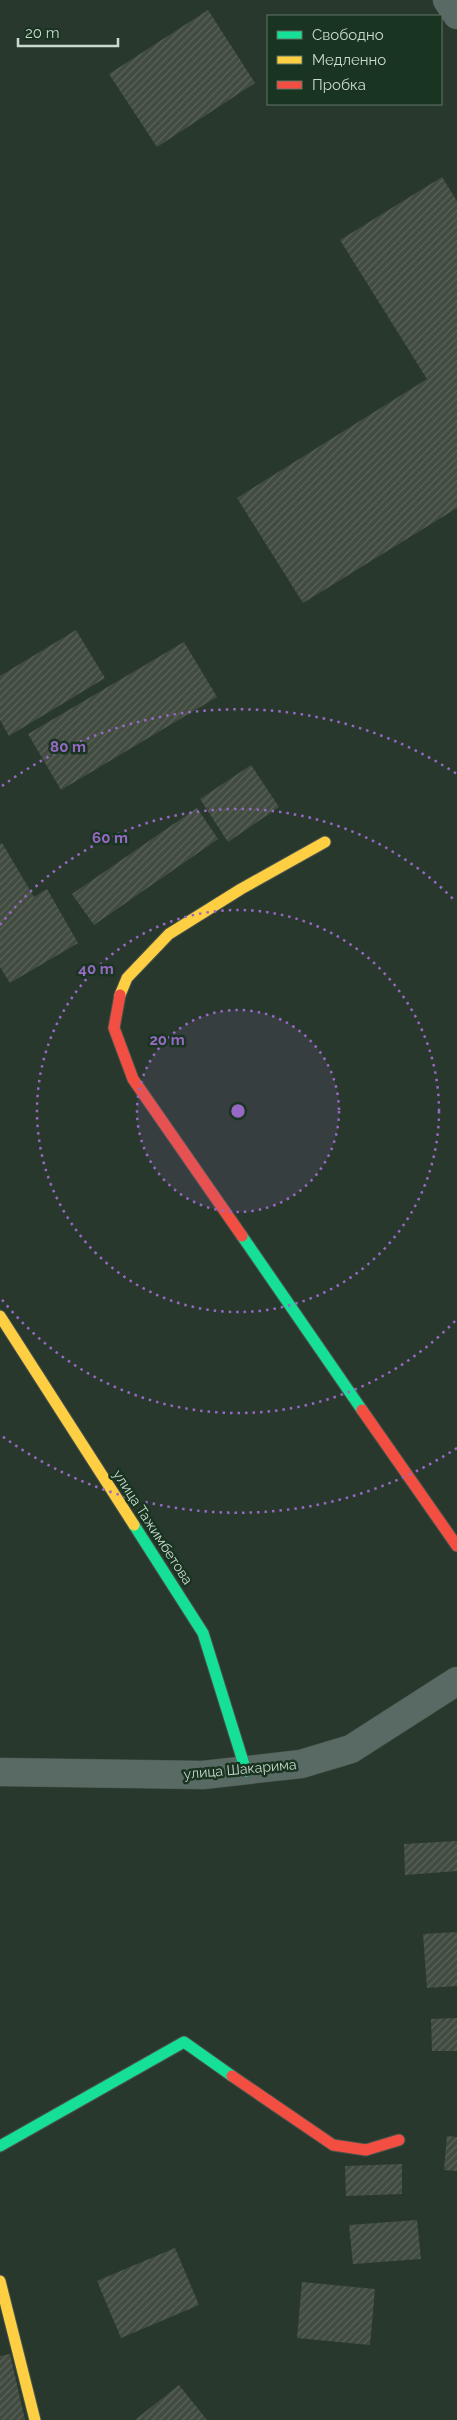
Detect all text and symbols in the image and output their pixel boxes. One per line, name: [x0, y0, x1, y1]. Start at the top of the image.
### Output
scale bar: [18, 15, 118, 47]
legend: [267, 15, 442, 105]
text: 20 m: [25, 24, 60, 42]
text: Свободно: [312, 26, 384, 44]
text: Медленно: [312, 51, 386, 69]
text: Пробка: [312, 76, 366, 94]
text: 80 m: [50, 738, 86, 756]
text: 60 m: [92, 829, 128, 847]
text: 40 m: [78, 960, 114, 978]
text: 20 m: [149, 1031, 185, 1049]
centre of rings: [229, 1102, 247, 1120]
street label: улица Тажимбетова: [110, 1467, 196, 1587]
street label: улица Шакарима: [183, 1756, 297, 1782]

